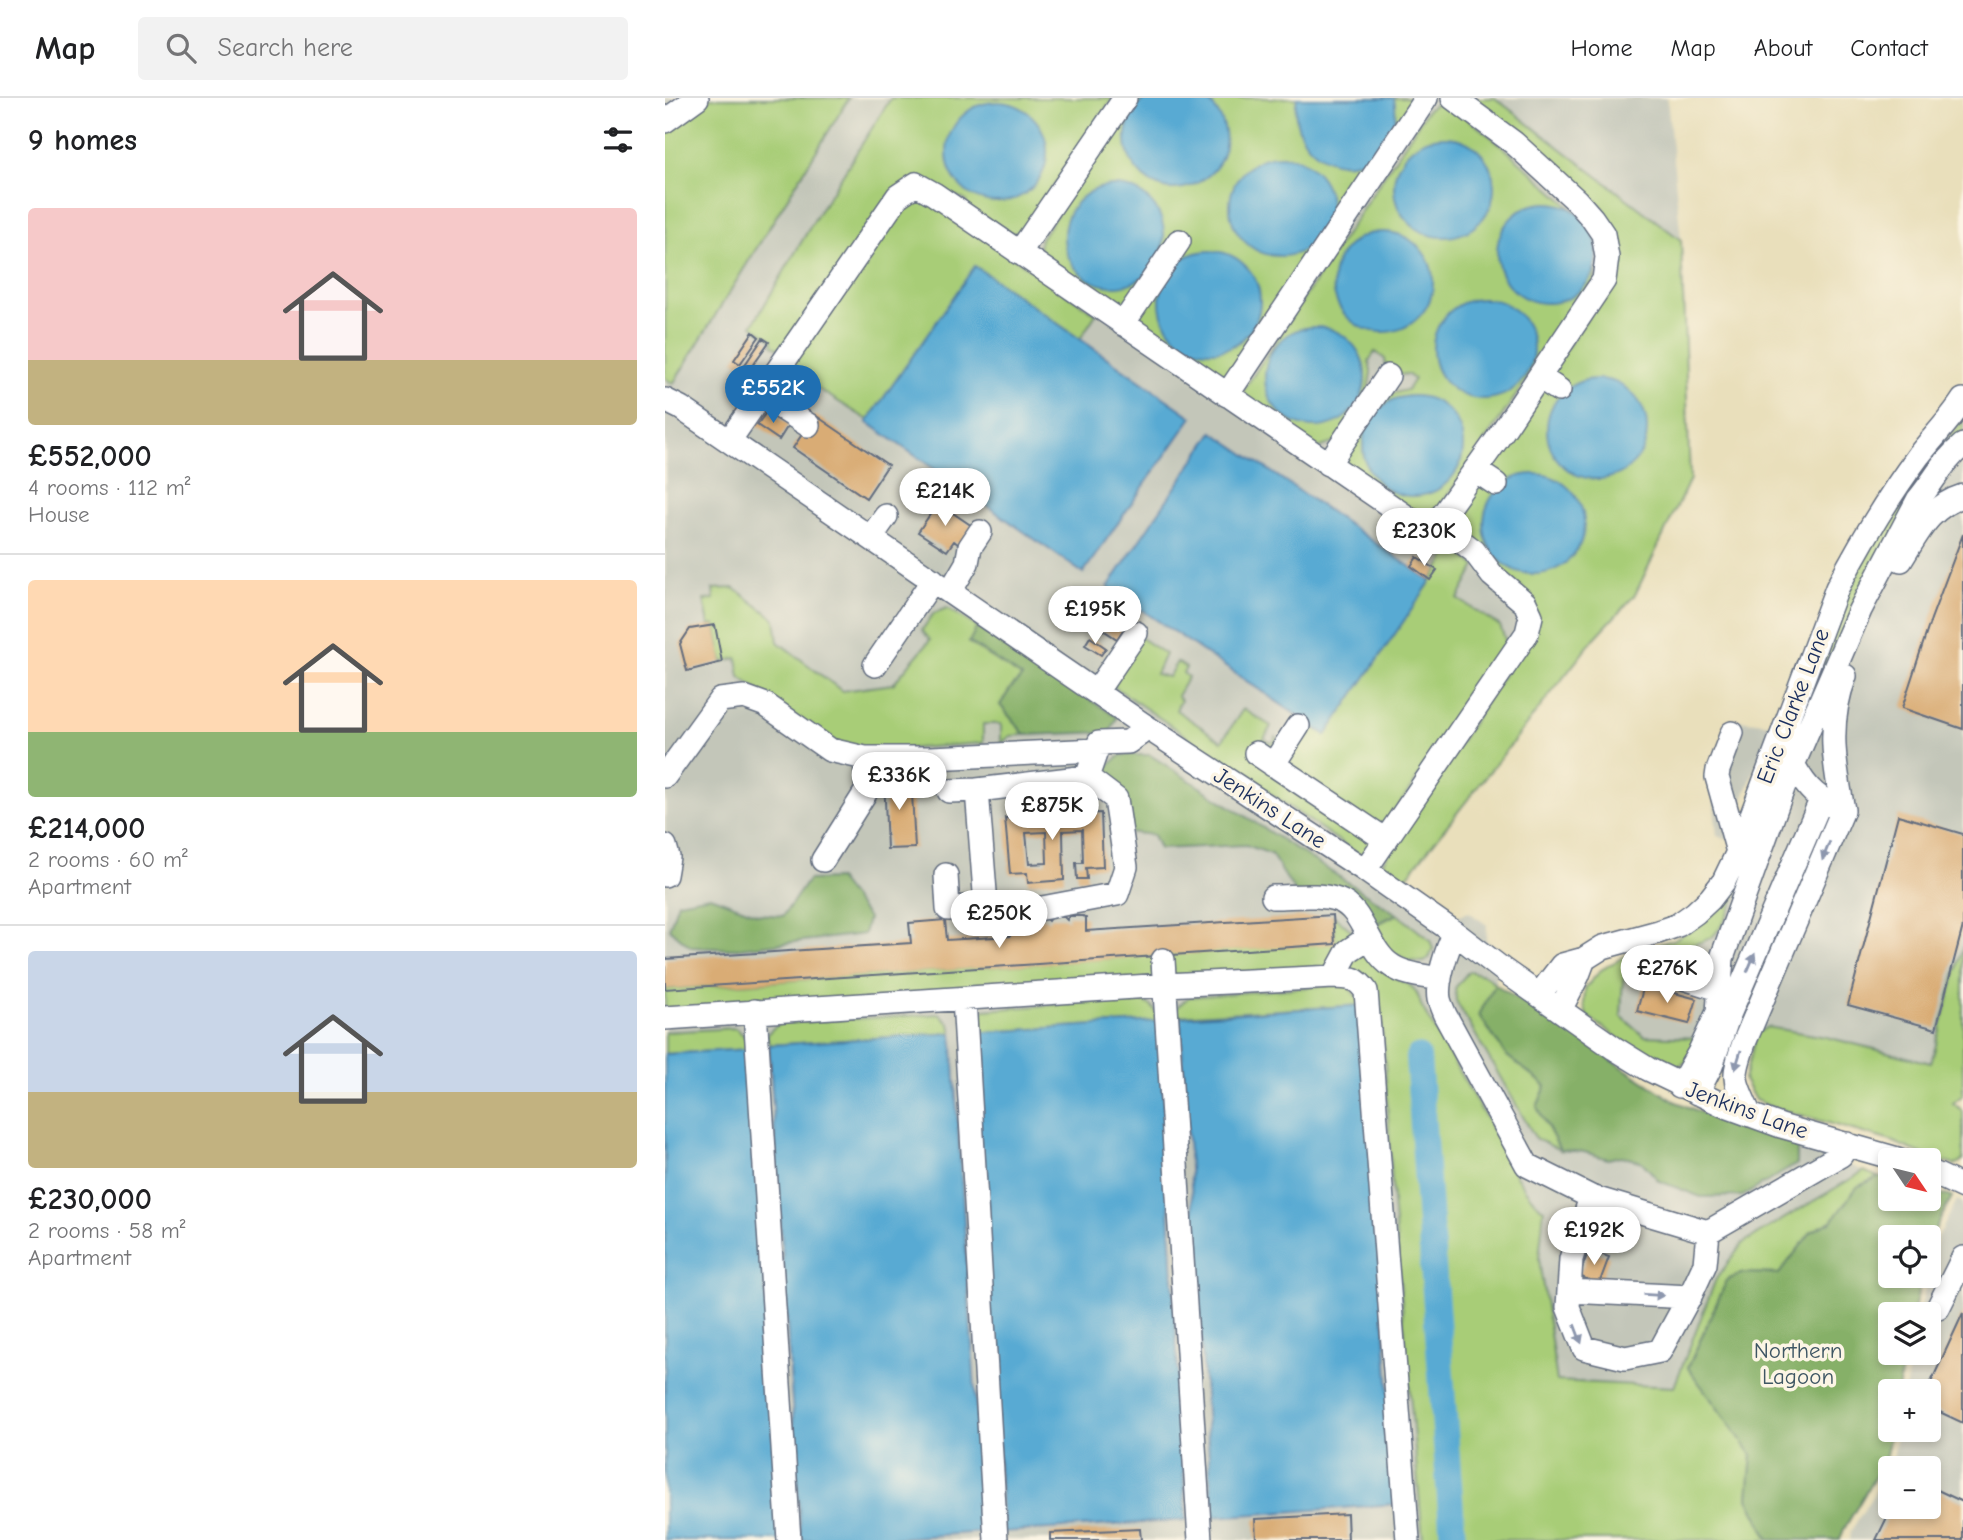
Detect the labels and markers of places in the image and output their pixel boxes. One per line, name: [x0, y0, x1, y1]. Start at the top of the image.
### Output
pin: £552K: [724, 366, 822, 425]
pin: £214K: [896, 468, 994, 528]
pin: £230K: [1375, 508, 1473, 568]
pin: £195K: [1046, 587, 1144, 646]
pin: £336K: [850, 752, 948, 812]
pin: £875K: [1003, 782, 1101, 842]
pin: £250K: [950, 890, 1048, 950]
pin: £276K: [1618, 946, 1716, 1005]
pin: £192K: [1545, 1208, 1643, 1267]

